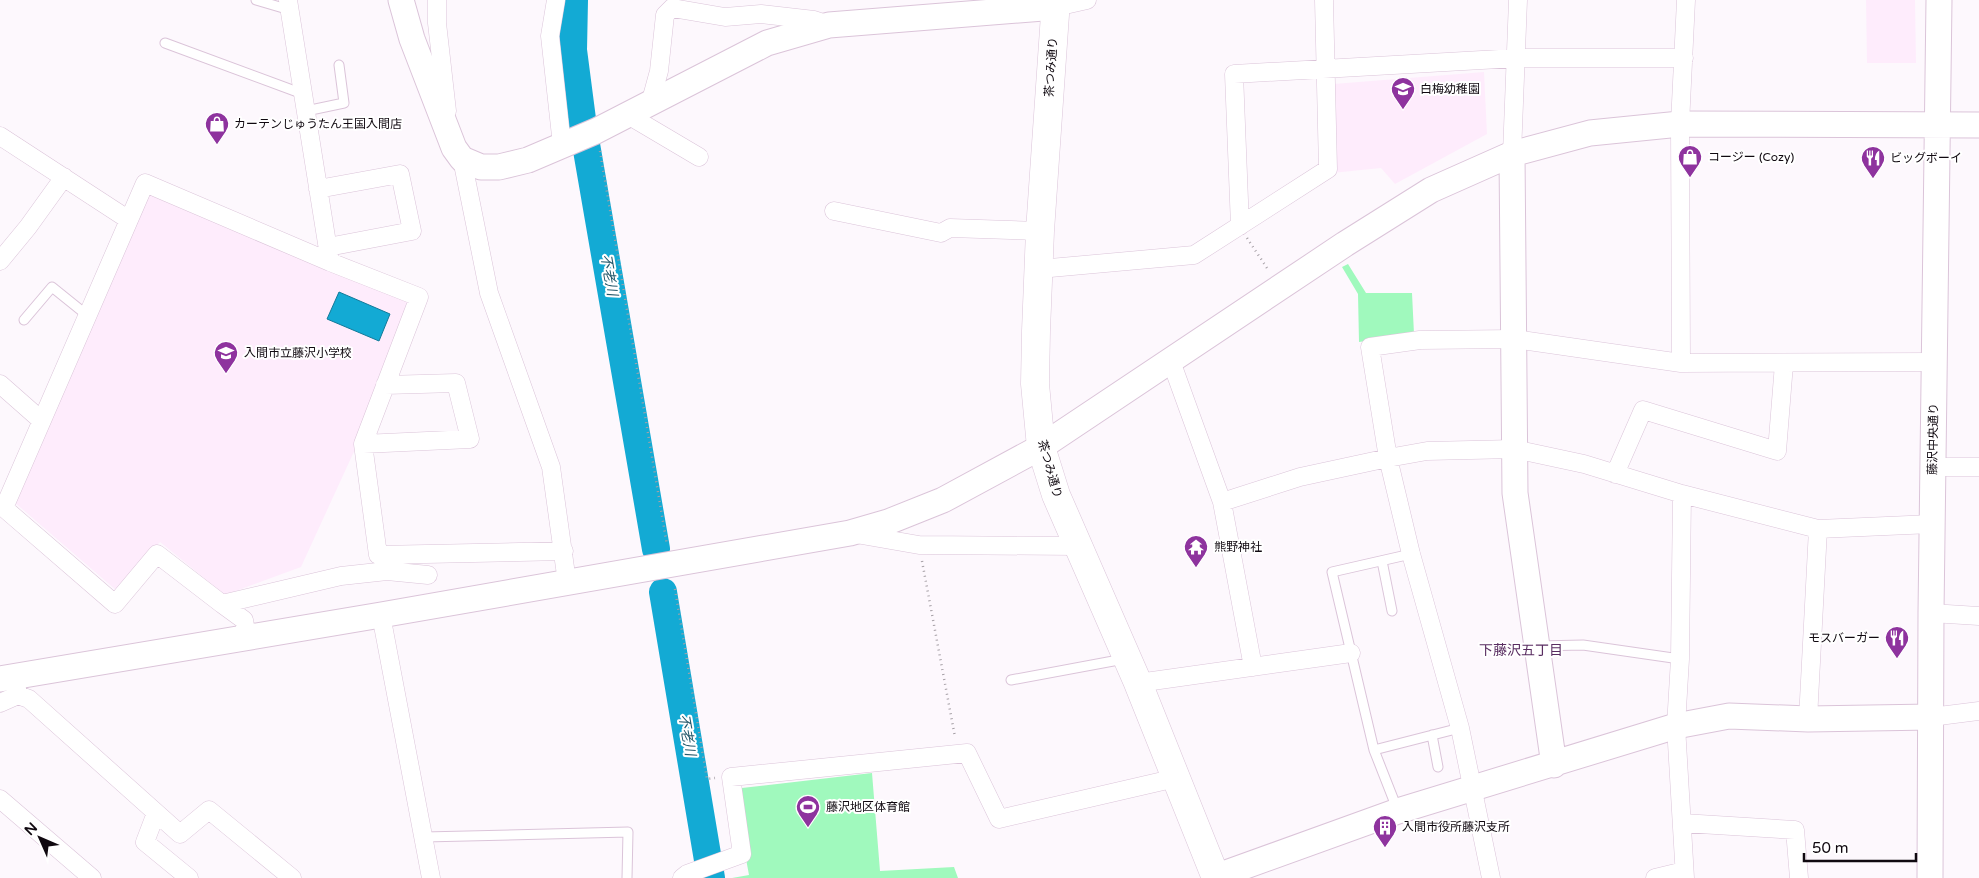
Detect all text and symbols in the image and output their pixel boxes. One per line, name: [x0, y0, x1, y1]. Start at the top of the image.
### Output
street label: 茶つみ通り: [1042, 37, 1060, 97]
school or university icon: 白梅幼稚園: [1390, 76, 1416, 110]
place label: 白梅幼稚園: [1420, 82, 1480, 96]
shop icon: カーテンじゅうたん王国入間店: [204, 111, 230, 145]
place label: カーテンじゅうたん王国入間店: [234, 117, 402, 131]
shop icon: コージー (Cozy): [1677, 144, 1703, 178]
restaurant icon: ビッグボーイ: [1860, 145, 1886, 179]
place label: コージー (Cozy): [1708, 150, 1794, 164]
place label: ビッグボーイ: [1890, 151, 1962, 165]
water label: 不老川: [597, 253, 621, 299]
school or university icon: 入間市立藤沢小学校: [213, 340, 239, 374]
place label: 入間市立藤沢小学校: [244, 346, 352, 360]
street label: 藤沢中央通り: [1925, 403, 1941, 475]
street label: 茶つみ通り: [1035, 438, 1065, 500]
temple icon: 熊野神社: [1183, 534, 1209, 568]
place label: 熊野神社: [1214, 540, 1262, 554]
restaurant icon: モスバーガー: [1884, 625, 1910, 659]
place label: モスバーガー: [1808, 631, 1880, 645]
district label: 下藤沢五丁目: [1479, 642, 1563, 659]
water label: 不老川: [675, 713, 699, 759]
sports icon: 藤沢地区体育館: [795, 794, 821, 828]
place label: 藤沢地区体育館: [826, 800, 910, 814]
north arrow: [15, 813, 65, 863]
building icon: 入間市役所藤沢支所: [1372, 814, 1398, 848]
text: N: [21, 819, 41, 839]
place label: 入間市役所藤沢支所: [1402, 820, 1510, 834]
scale bar: [1804, 830, 1916, 862]
text: 50 m: [1812, 839, 1849, 857]

